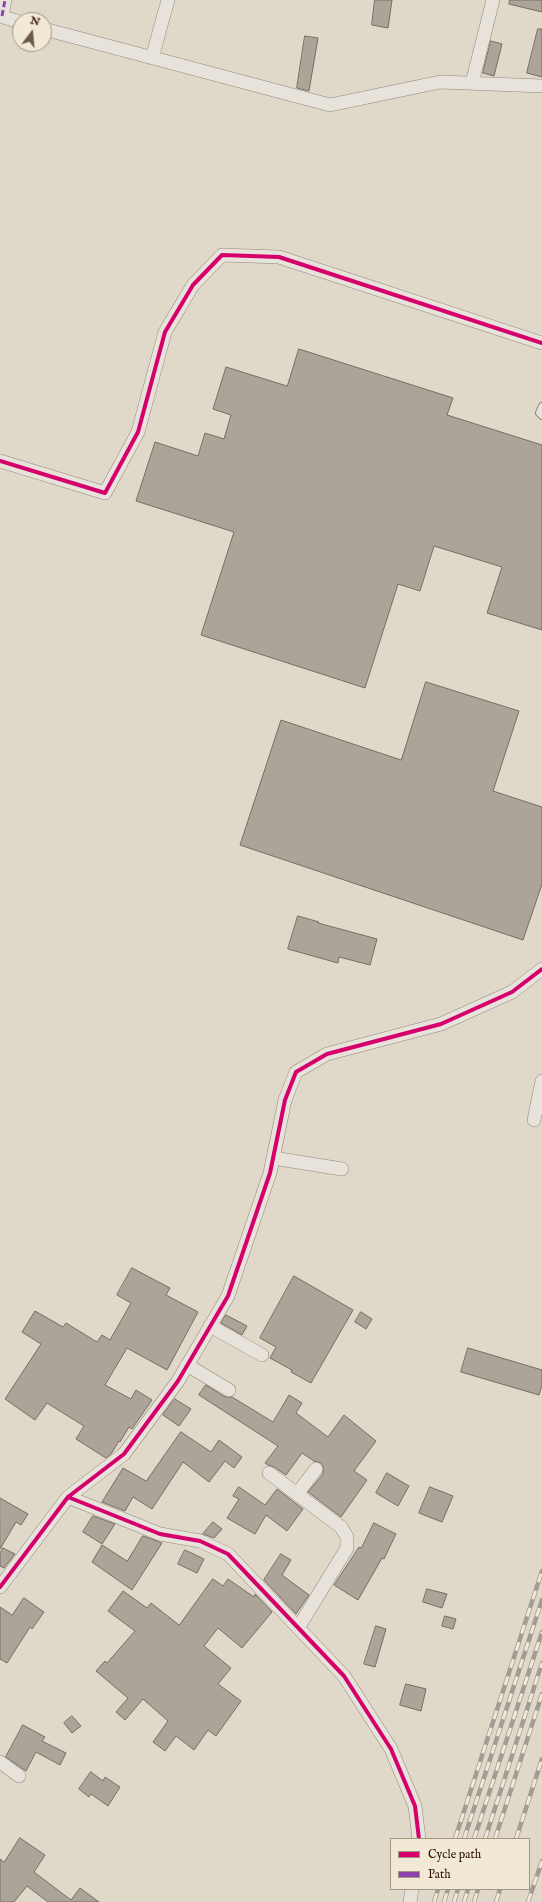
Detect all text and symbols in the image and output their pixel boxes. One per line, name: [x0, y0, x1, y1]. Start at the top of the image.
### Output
north arrow: [12, 12, 52, 52]
text: N: [29, 13, 42, 29]
legend: [390, 1838, 530, 1890]
text: Cycle path: [428, 1847, 481, 1862]
text: Path: [428, 1867, 451, 1882]

